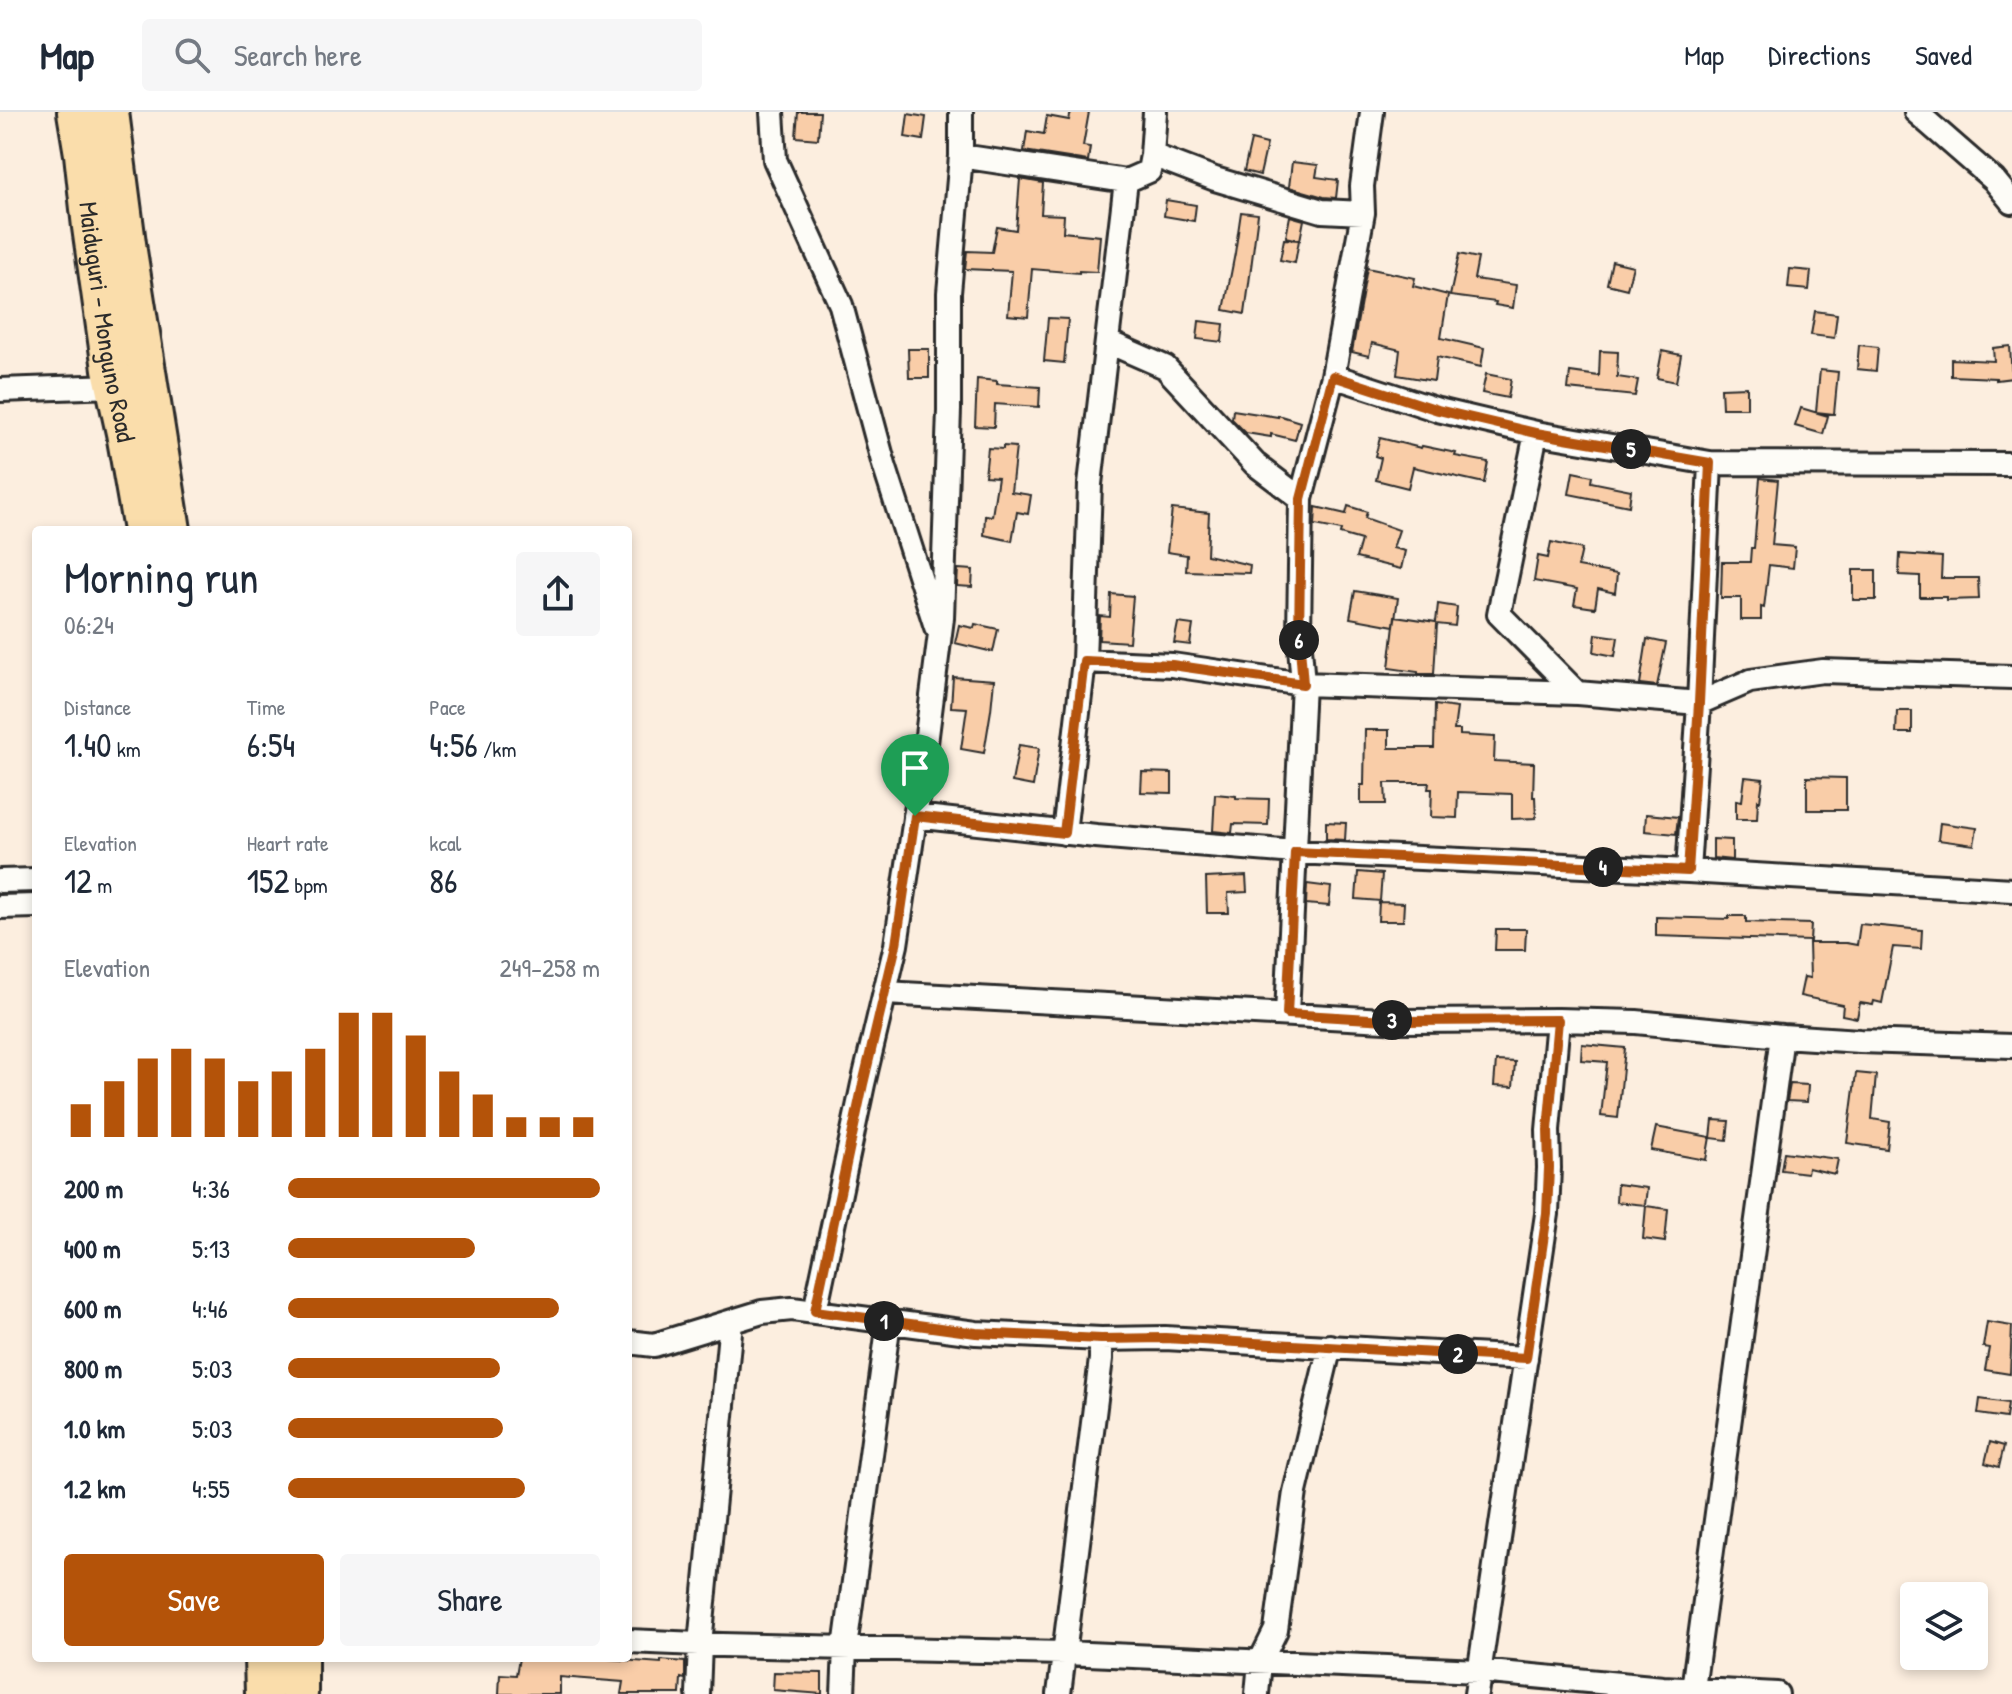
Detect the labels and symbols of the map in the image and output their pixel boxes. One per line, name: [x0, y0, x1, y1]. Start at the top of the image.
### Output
street label: Maiduguri - Monguno Road: [71, 200, 144, 444]
pin: 5: [1611, 429, 1651, 469]
pin: 6: [1279, 620, 1319, 660]
pin: [881, 734, 949, 816]
pin: 4: [1583, 847, 1623, 887]
pin: 3: [1372, 1000, 1412, 1040]
pin: 1: [864, 1301, 904, 1341]
pin: 2: [1438, 1334, 1478, 1374]

